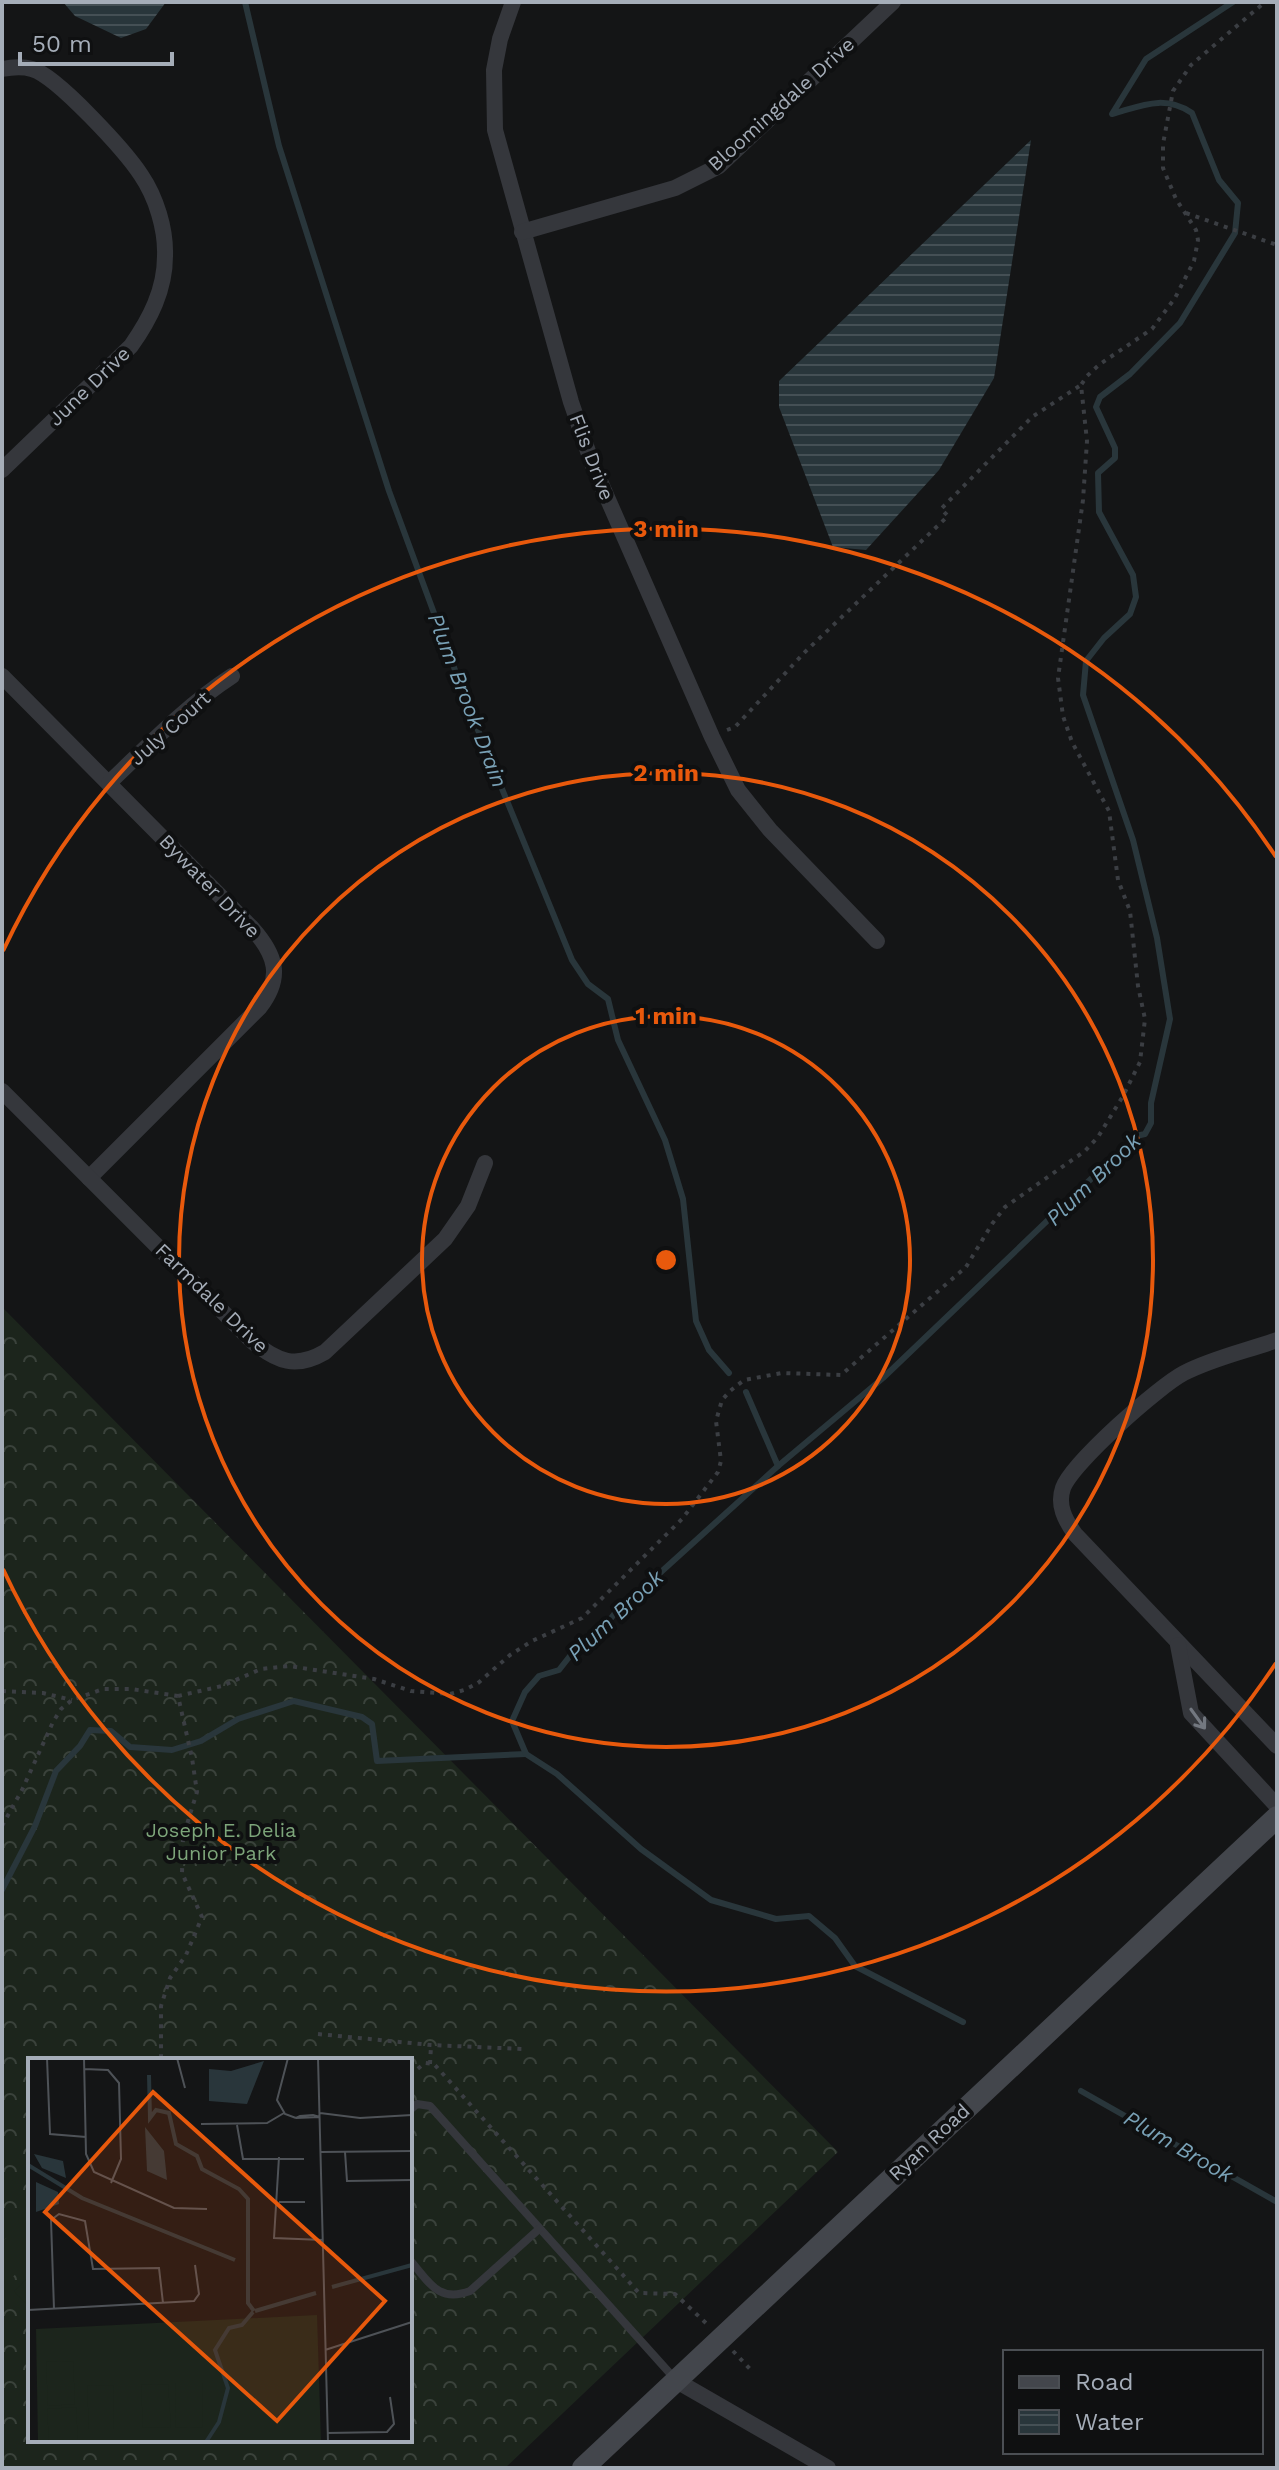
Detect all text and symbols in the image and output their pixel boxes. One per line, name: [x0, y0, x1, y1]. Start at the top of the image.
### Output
scale bar: [20, 16, 172, 66]
text: 50 m: [32, 30, 92, 58]
street label: Bloomingdale Drive: [703, 32, 859, 176]
street label: June Drive: [43, 341, 135, 431]
street label: Flis Drive: [565, 410, 619, 504]
text: 3 min: [633, 515, 699, 543]
water label: Plum Brook Drain: [423, 609, 512, 791]
street label: July Court: [125, 685, 216, 770]
text: 2 min: [633, 759, 699, 787]
street label: Bywater Drive: [154, 829, 266, 943]
text: 1 min: [635, 1002, 697, 1030]
water label: Plum Brook: [1041, 1127, 1147, 1231]
street label: Farmdale Drive: [151, 1238, 273, 1358]
centre of rings: [652, 1246, 680, 1274]
water label: Plum Brook: [562, 1564, 669, 1666]
one-way arrow: [1189, 1708, 1206, 1729]
park label: Joseph E. Delia Junior Park: [146, 1818, 296, 1865]
inset map: [28, 2058, 412, 2442]
street label: Ryan Road: [884, 2098, 974, 2186]
water label: Plum Brook: [1120, 2105, 1239, 2188]
legend: [1003, 2350, 1263, 2454]
text: Road: [1075, 2368, 1134, 2396]
text: Water: [1075, 2408, 1144, 2436]

